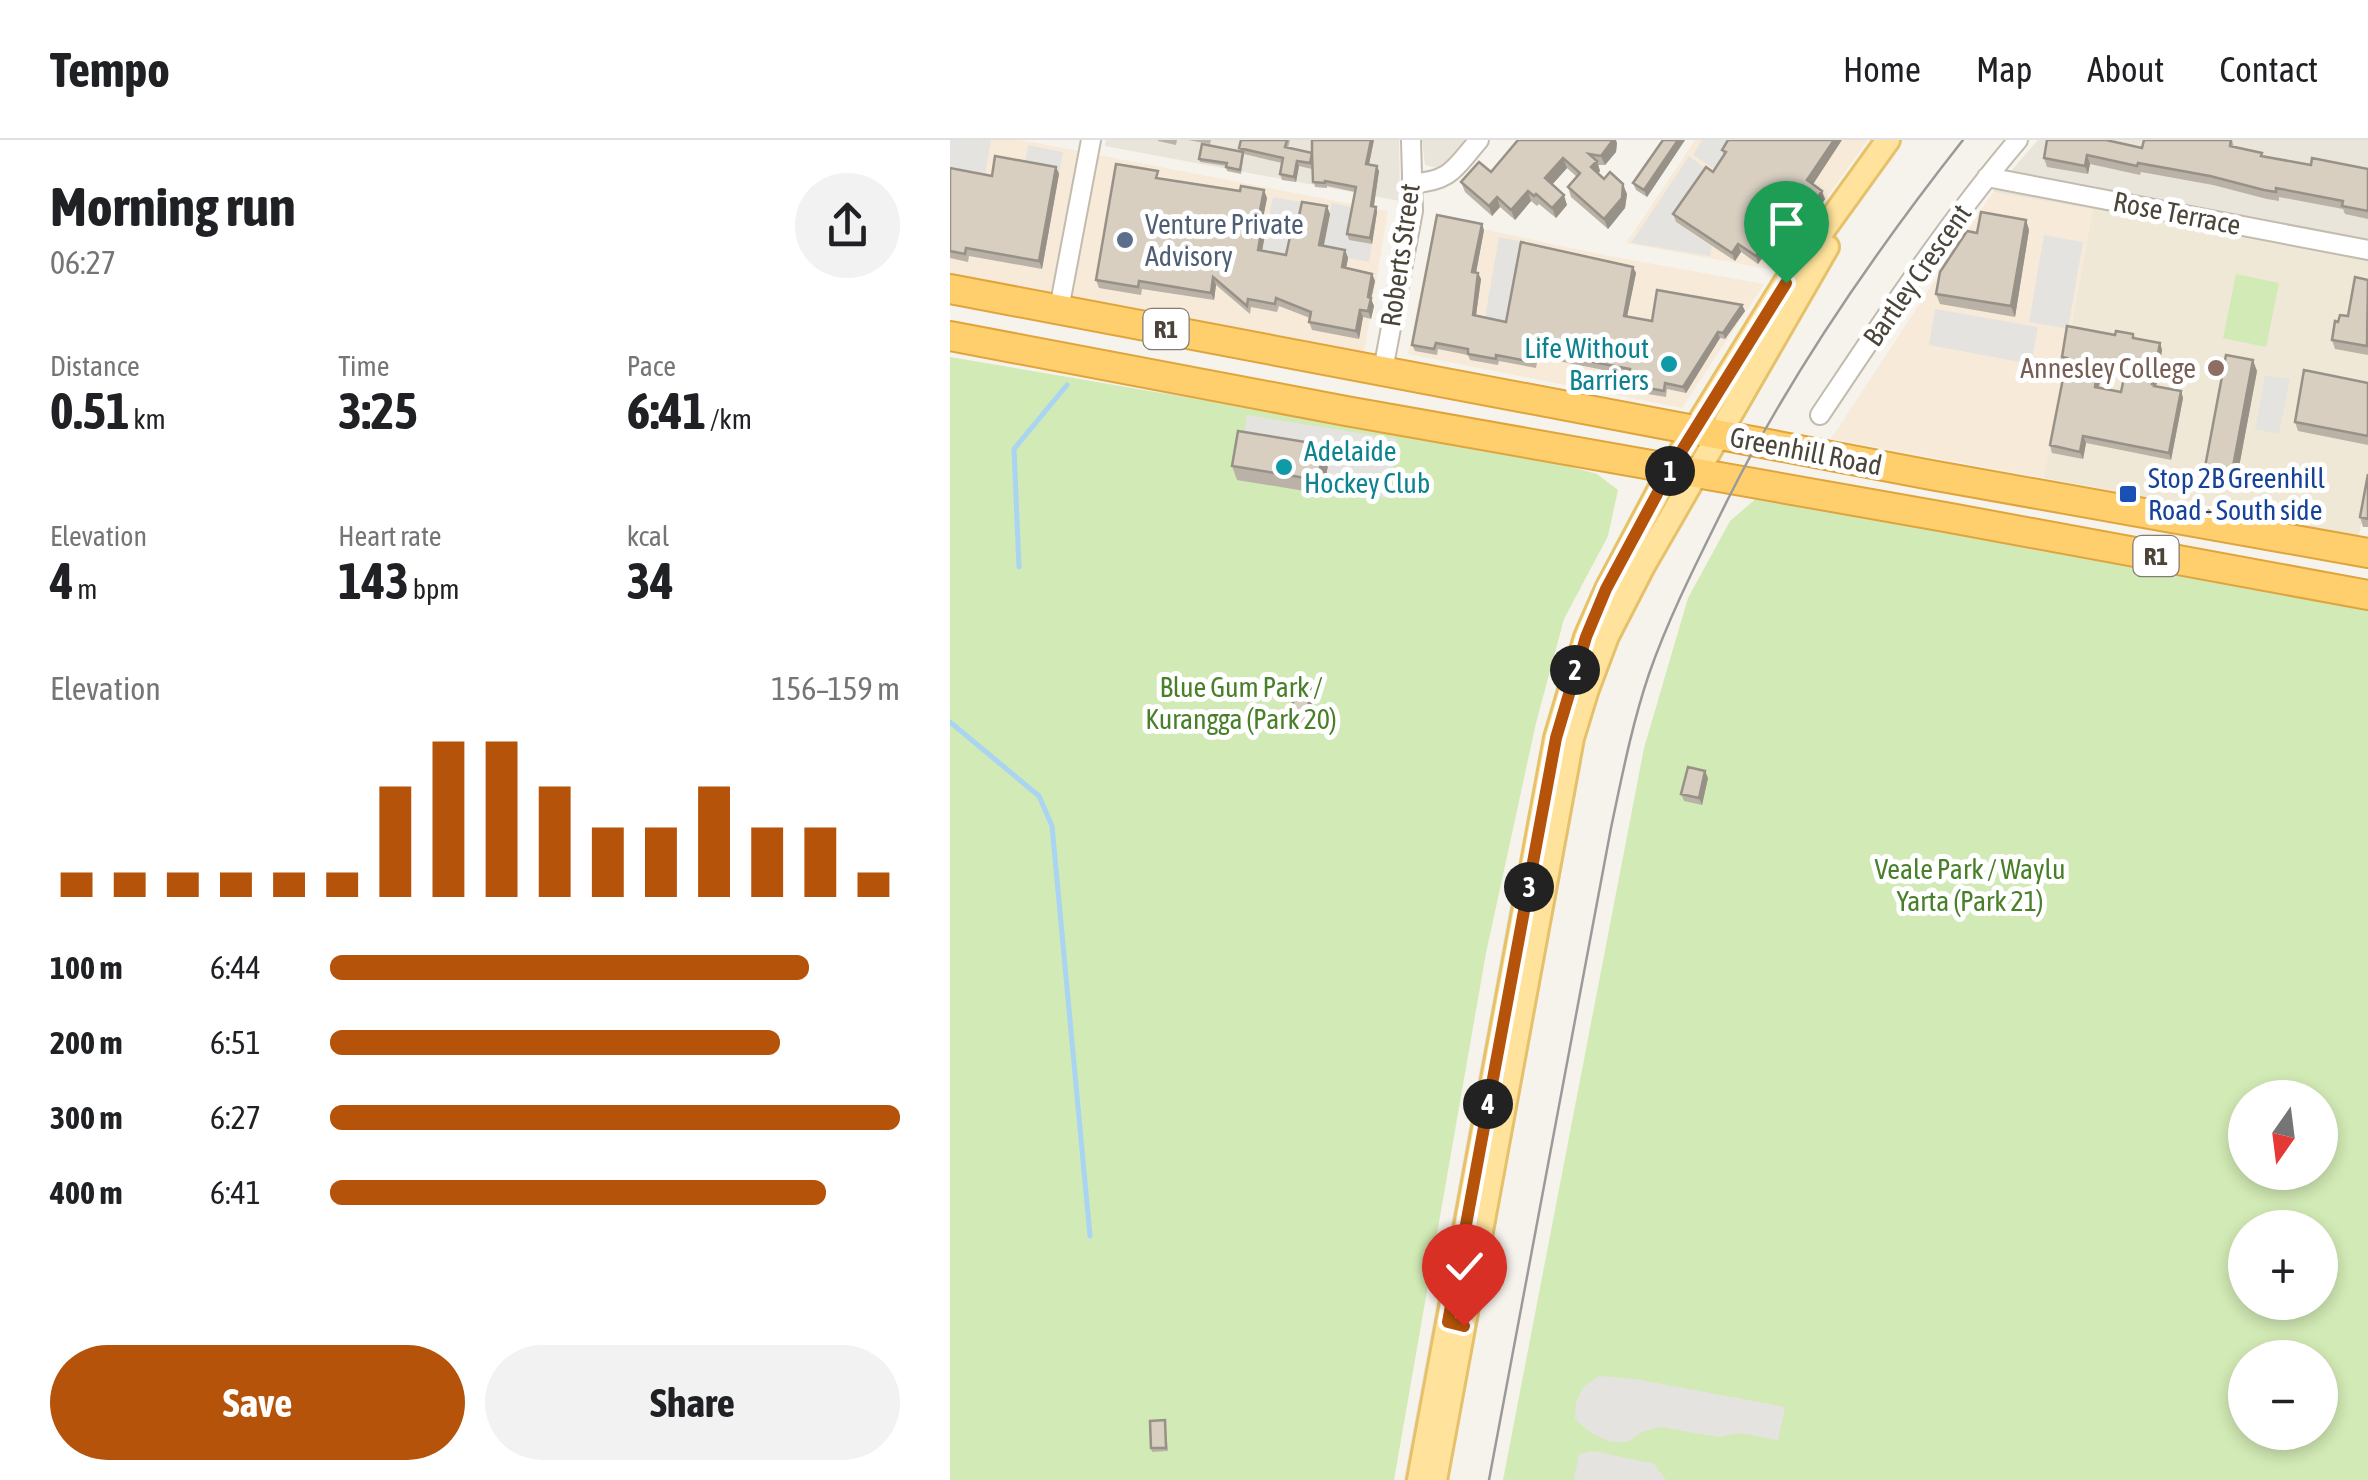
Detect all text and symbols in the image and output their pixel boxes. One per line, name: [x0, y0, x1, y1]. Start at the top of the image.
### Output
text: Tempo: [50, 42, 170, 97]
text: Home: [1843, 49, 1921, 89]
text: Map: [1976, 49, 2032, 89]
text: About: [2087, 49, 2164, 89]
text: Contact: [2219, 49, 2318, 89]
button: share: [795, 173, 900, 278]
text: Morning run: [50, 175, 296, 238]
street label: Roberts Street: [1374, 181, 1426, 329]
pin: [1744, 181, 1829, 284]
street label: Rose Terrace: [2111, 185, 2243, 241]
icon: arrive: [1759, 196, 1814, 251]
street label: Bartley Crescent: [1856, 198, 1978, 352]
place label: Venture Private Advisory: [1145, 208, 1304, 272]
marker: Venture Private Advisory: [1114, 229, 1136, 251]
text: 06:27: [50, 244, 116, 281]
road number: R1: [1144, 309, 1188, 349]
place label: Life Without Barriers: [1524, 332, 1649, 396]
text: Distance: [50, 350, 140, 382]
text: Time: [338, 350, 389, 382]
text: Pace: [627, 350, 676, 382]
place label: Annesley College: [2020, 352, 2196, 384]
marker: Life Without Barriers: [1658, 353, 1680, 375]
marker: Annesley College: [2205, 357, 2227, 379]
text: 0.51: [50, 382, 129, 440]
text: 3:25: [338, 382, 418, 440]
text: 6:41: [627, 382, 706, 440]
text: km: [129, 403, 166, 435]
text: /km: [706, 403, 752, 435]
street label: Greenhill Road: [1727, 421, 1885, 481]
place label: Adelaide Hockey Club: [1304, 435, 1430, 499]
pin: 1: [1645, 446, 1695, 496]
text: 1: [1663, 455, 1677, 487]
marker: Adelaide Hockey Club: [1273, 456, 1295, 478]
place label: Stop 2B Greenhill Road - South side: [2148, 462, 2325, 526]
marker: Stop 2B Greenhill Road - South side: [2117, 483, 2139, 505]
text: Elevation: [50, 520, 147, 552]
text: Heart rate: [338, 520, 441, 552]
text: kcal: [627, 520, 669, 552]
road number: R1: [2134, 536, 2178, 576]
text: 4: [50, 552, 74, 610]
text: 143: [338, 552, 409, 610]
text: 34: [627, 552, 674, 610]
text: m: [74, 573, 98, 605]
text: bpm: [409, 573, 459, 605]
pin: 2: [1550, 645, 1600, 695]
text: 2: [1568, 654, 1582, 686]
text: Elevation: [50, 670, 161, 707]
text: 156–159 m: [771, 670, 900, 707]
park label: Blue Gum Park / Kurangga (Park 20): [1145, 671, 1337, 735]
park label: Veale Park / Waylu Yarta (Park 21): [1874, 853, 2066, 917]
pin: 3: [1504, 862, 1554, 912]
text: 3: [1522, 871, 1536, 903]
text: 100 m: [50, 949, 123, 986]
text: 6:44: [210, 949, 261, 986]
text: 200 m: [50, 1024, 123, 1061]
text: 6:51: [210, 1024, 261, 1061]
pin: 4: [1463, 1079, 1513, 1129]
north arrow: [2228, 1080, 2338, 1190]
map controls: [2228, 1080, 2338, 1450]
text: 4: [1481, 1088, 1495, 1120]
text: 300 m: [50, 1099, 123, 1136]
text: 6:27: [210, 1099, 261, 1136]
text: 400 m: [50, 1174, 123, 1211]
text: 6:41: [210, 1174, 261, 1211]
button: +: [2228, 1210, 2338, 1320]
pin: [1422, 1224, 1507, 1327]
icon: check: [1437, 1239, 1492, 1294]
button: −: [2228, 1340, 2338, 1450]
button: Save: [50, 1345, 465, 1460]
button: Share: [485, 1345, 900, 1460]

